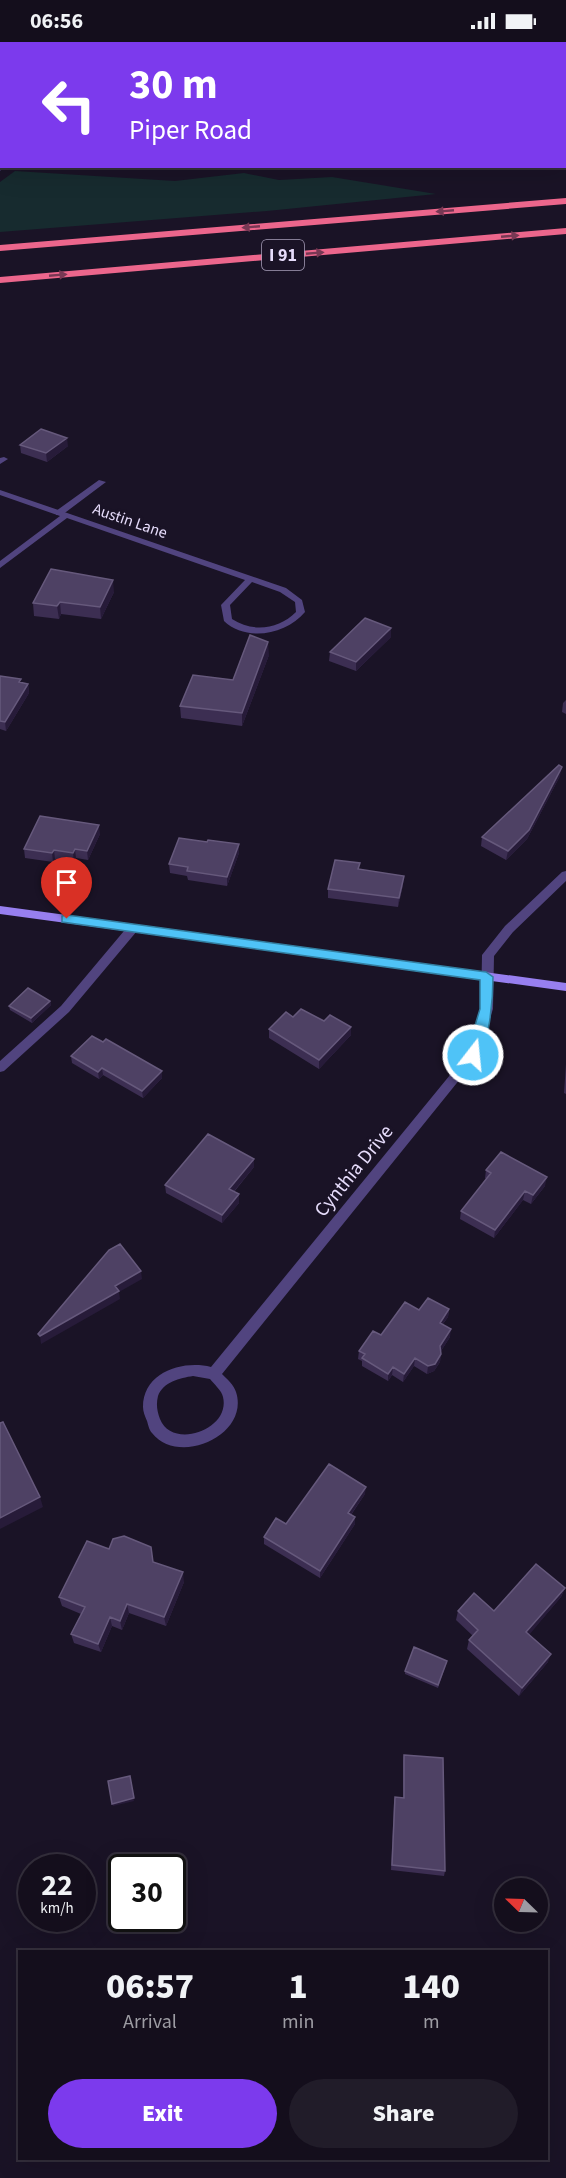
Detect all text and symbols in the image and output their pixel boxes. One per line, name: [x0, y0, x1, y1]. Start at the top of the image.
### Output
text: 06:56: [30, 5, 83, 37]
text: 30 m: [129, 55, 218, 115]
icon: left: [30, 66, 108, 144]
text: Piper Road: [129, 111, 252, 150]
one-way arrow: [435, 206, 454, 216]
one-way arrow: [241, 222, 260, 232]
one-way arrow: [500, 231, 519, 241]
road number: I 91: [262, 240, 304, 270]
one-way arrow: [306, 248, 325, 258]
one-way arrow: [49, 270, 68, 280]
street label: Austin Lane: [90, 498, 170, 544]
pin: [41, 857, 92, 919]
icon: arrive: [50, 866, 83, 899]
position arrow: [441, 1023, 505, 1087]
street label: Cynthia Drive: [308, 1119, 400, 1223]
speed limit sign: 30: [108, 1854, 186, 1932]
text: 22: [41, 1864, 73, 1907]
north arrow: [494, 1878, 548, 1932]
map controls: [494, 1878, 548, 1932]
text: km/h: [40, 1898, 74, 1919]
text: 06:57: [106, 1961, 194, 2012]
text: 1: [289, 1961, 308, 2012]
text: 140: [402, 1961, 460, 2012]
text: Arrival: [123, 2008, 177, 2036]
text: min: [282, 2008, 314, 2036]
text: m: [423, 2008, 439, 2036]
button: Exit: [48, 2079, 277, 2148]
button: Share: [289, 2079, 518, 2148]

